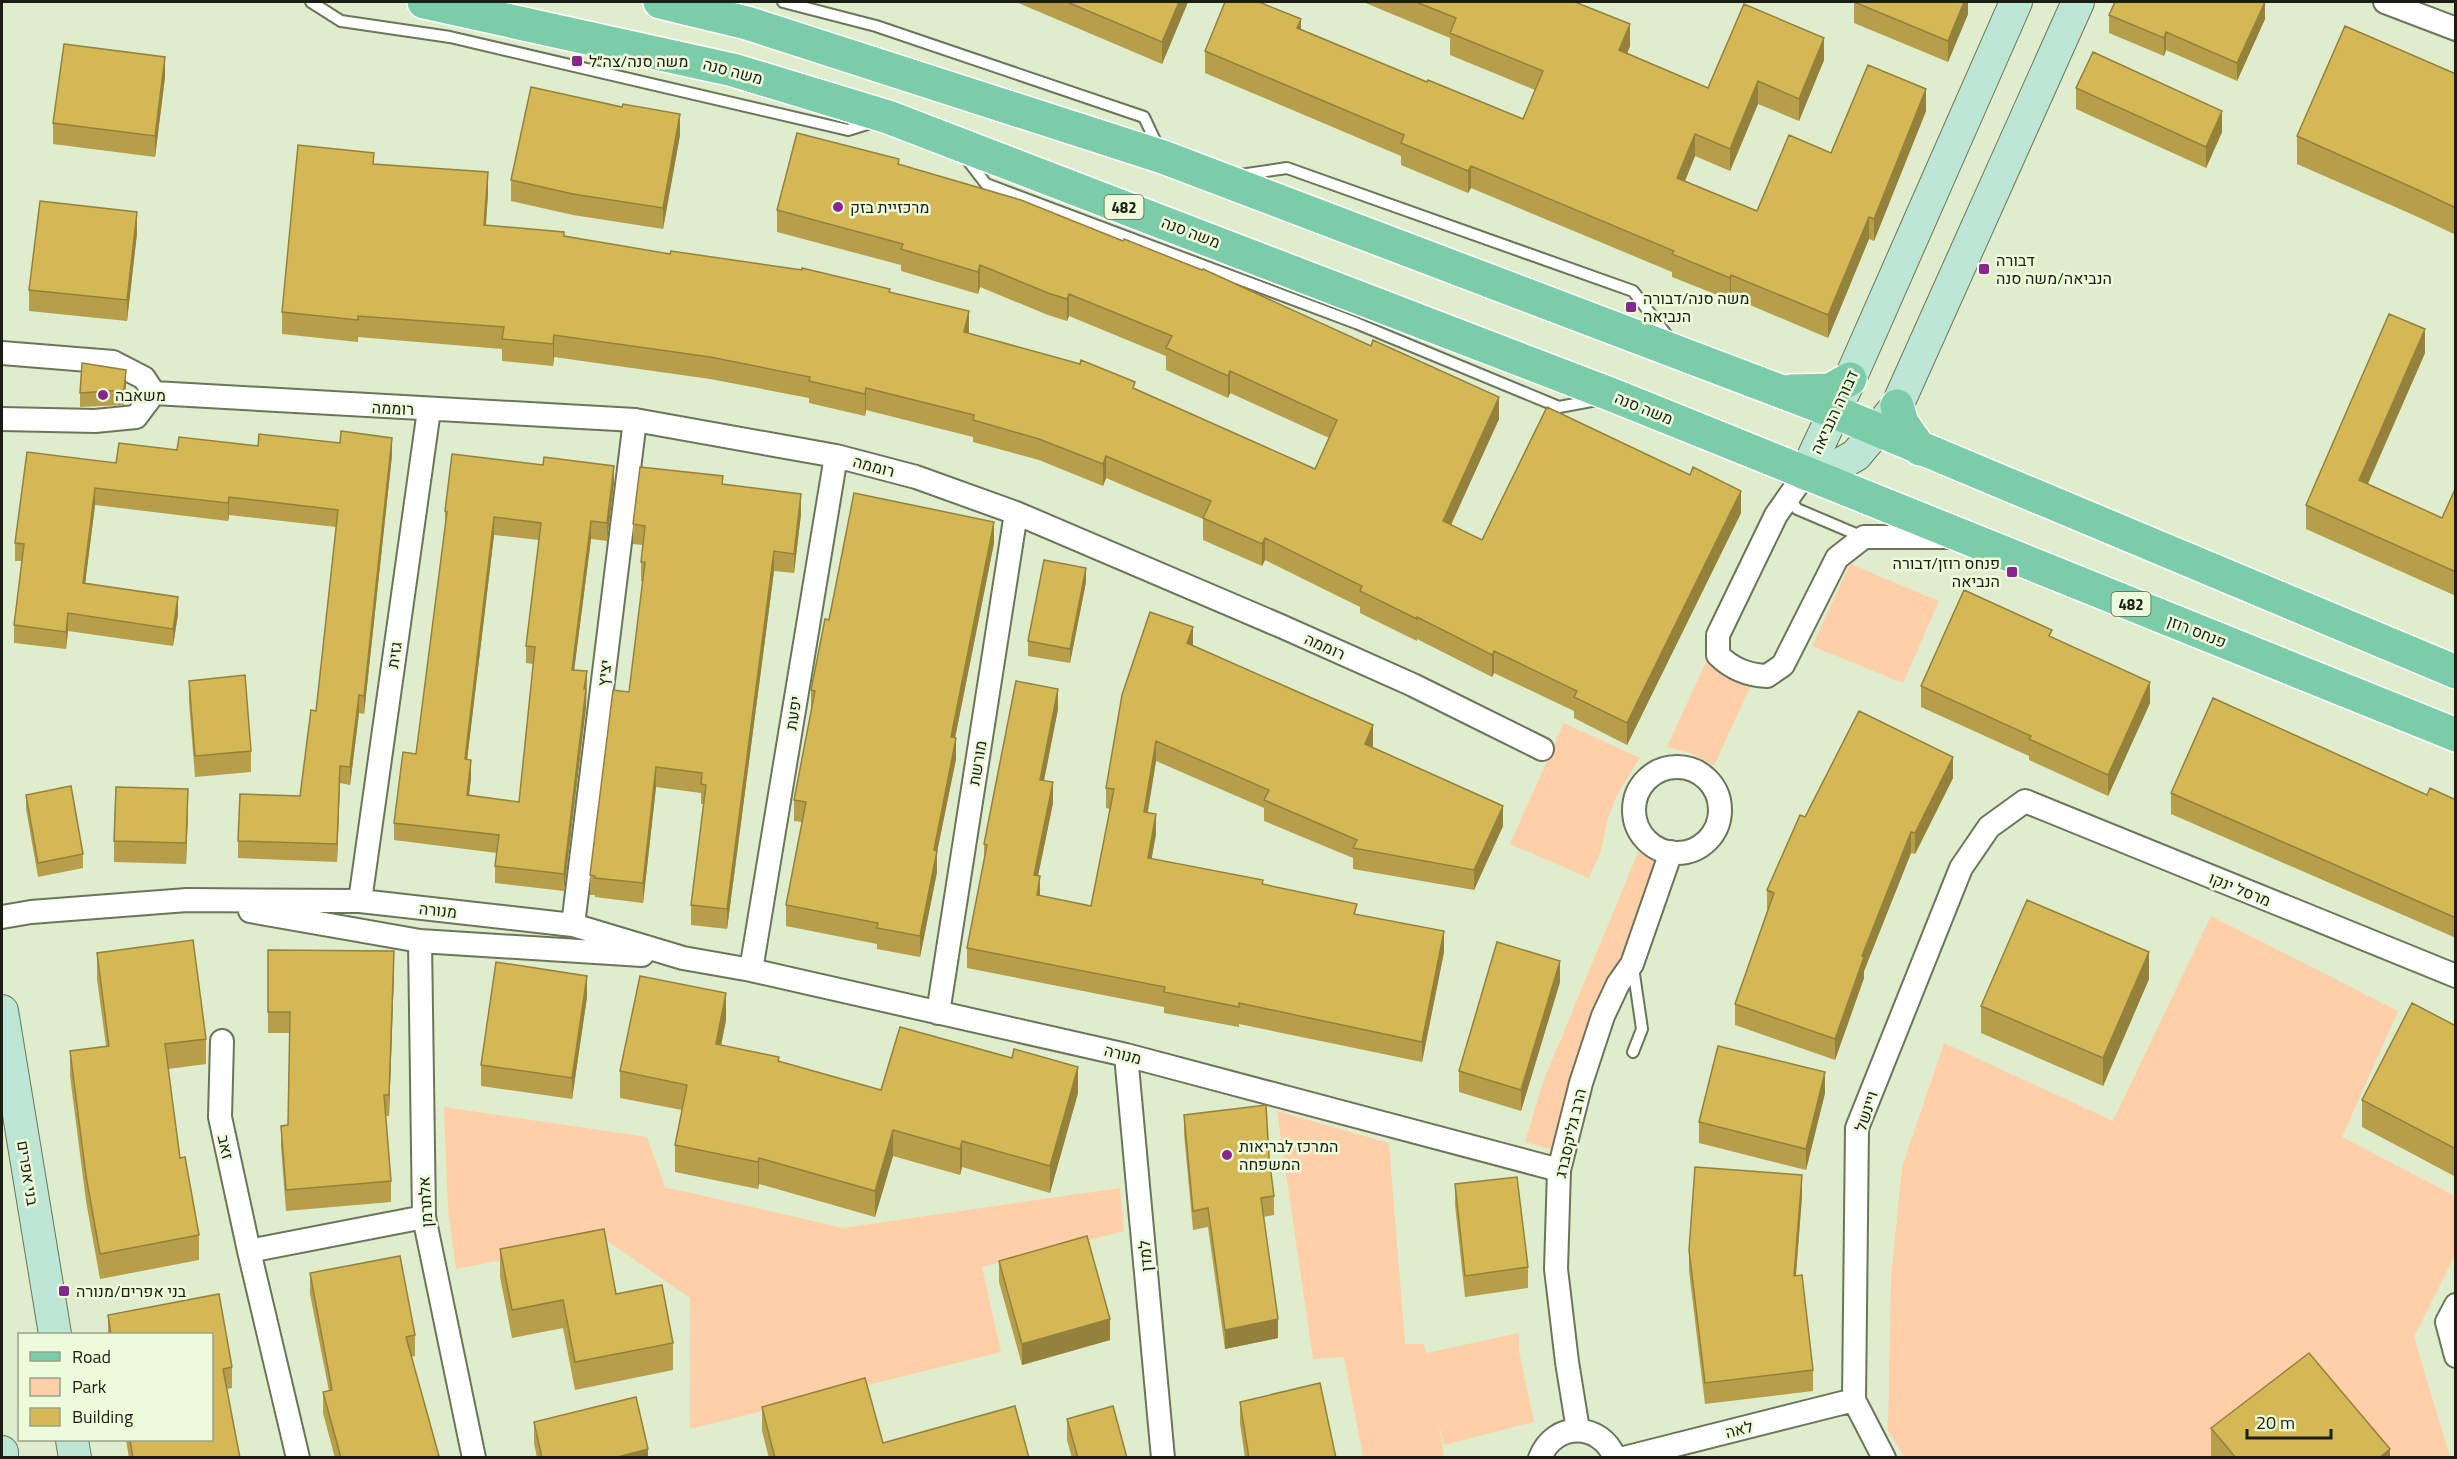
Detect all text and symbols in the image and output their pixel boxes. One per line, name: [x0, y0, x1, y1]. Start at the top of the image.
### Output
place label: משה סנה/צה״ל: [589, 49, 688, 73]
street label: משה סנה: [700, 51, 766, 91]
marker: משה סנה/צה״ל: [570, 54, 584, 68]
place label: מרכזיית בזק: [850, 195, 929, 219]
road number: 482: [1104, 195, 1144, 219]
marker: מרכזיית בזק: [831, 200, 845, 214]
street label: משה סנה: [1158, 210, 1224, 254]
place label: דבורה הנביאה/משה סנה: [1996, 248, 2112, 290]
marker: דבורה הנביאה/משה סנה: [1977, 262, 1991, 276]
place label: משה סנה/דבורה הנביאה: [1643, 286, 1750, 328]
marker: משה סנה/דבורה הנביאה: [1624, 300, 1638, 314]
street label: דבורה הנביאה: [1804, 366, 1864, 458]
place label: משאבה: [115, 383, 166, 407]
street label: משה סנה: [1611, 385, 1677, 431]
marker: משאבה: [96, 388, 110, 402]
street label: רוממה: [371, 395, 415, 421]
street label: רוממה: [850, 449, 898, 483]
place label: פנחס רוזן/דבורה הנביאה: [1893, 551, 2000, 593]
marker: פנחס רוזן/דבורה הנביאה: [2005, 565, 2019, 579]
road number: 482: [2112, 592, 2150, 616]
street label: פנחס רוזן: [2164, 608, 2230, 654]
street label: רוממה: [1301, 626, 1349, 666]
street label: גזית: [380, 640, 408, 670]
street label: יציץ: [590, 658, 618, 688]
street label: יפעת: [778, 694, 808, 732]
street label: מורשת: [962, 739, 992, 787]
street label: מרסל ינקו: [2205, 866, 2275, 912]
street label: מנורה: [418, 896, 458, 924]
street label: מנורה: [1102, 1038, 1144, 1070]
street label: הרב גליקסברג: [1548, 1086, 1592, 1180]
street label: ויינשל: [1848, 1088, 1884, 1134]
street label: זאב: [212, 1133, 240, 1162]
place label: המרכז לבריאות המשפחה: [1239, 1134, 1339, 1176]
street label: בני אפרים: [11, 1139, 45, 1208]
marker: המרכז לבריאות המשפחה: [1220, 1148, 1234, 1162]
street label: אלתרמן: [411, 1176, 439, 1228]
street label: למדן: [1132, 1239, 1158, 1273]
place label: בני אפרים/מנורה: [76, 1279, 187, 1303]
marker: בני אפרים/מנורה: [57, 1284, 71, 1298]
legend: [18, 1333, 213, 1441]
text: Road: [72, 1343, 111, 1370]
text: Park: [72, 1373, 107, 1400]
scale bar: [2247, 1402, 2331, 1440]
text: Building: [72, 1403, 133, 1430]
text: 20 m: [2256, 1409, 2295, 1436]
street label: לאה: [1723, 1414, 1755, 1444]

